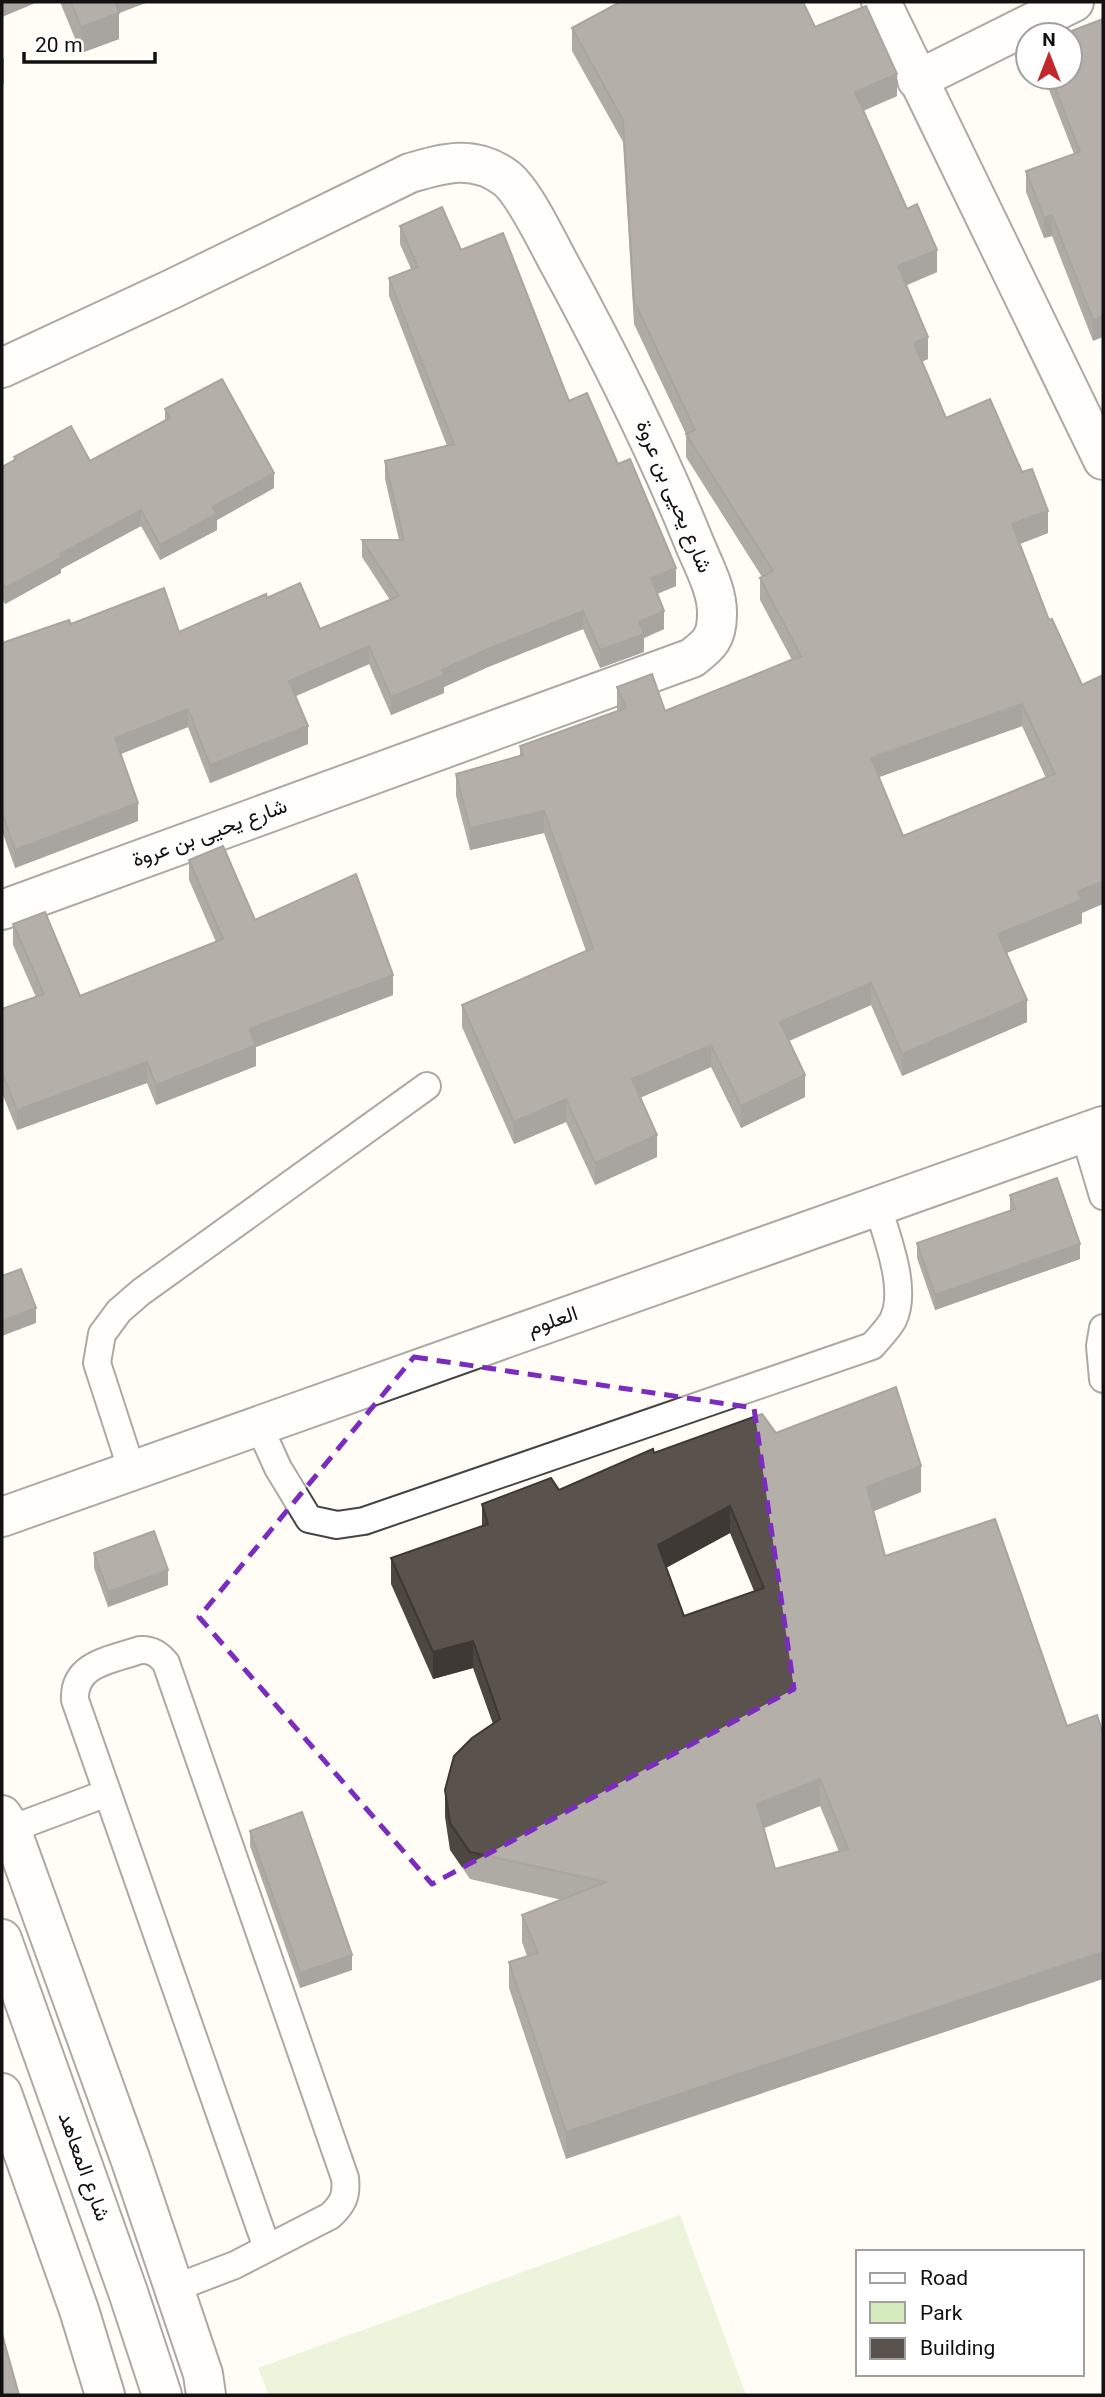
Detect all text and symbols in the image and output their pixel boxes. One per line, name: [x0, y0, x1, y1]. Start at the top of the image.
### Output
scale bar: [24, 21, 156, 65]
north arrow: [1014, 21, 1084, 91]
text: N: [1042, 27, 1056, 56]
text: 20 m: [35, 30, 83, 63]
street label: شارع يحيى بن عروة: [626, 415, 720, 579]
street label: شارع يحيى بن عروة: [128, 791, 292, 877]
street label: العلوم: [523, 1298, 583, 1346]
street label: شارع المعاهد: [48, 2108, 118, 2226]
legend: [856, 2250, 1084, 2376]
text: Road: [920, 2263, 968, 2296]
text: Park: [920, 2298, 963, 2331]
text: Building: [920, 2333, 995, 2366]

